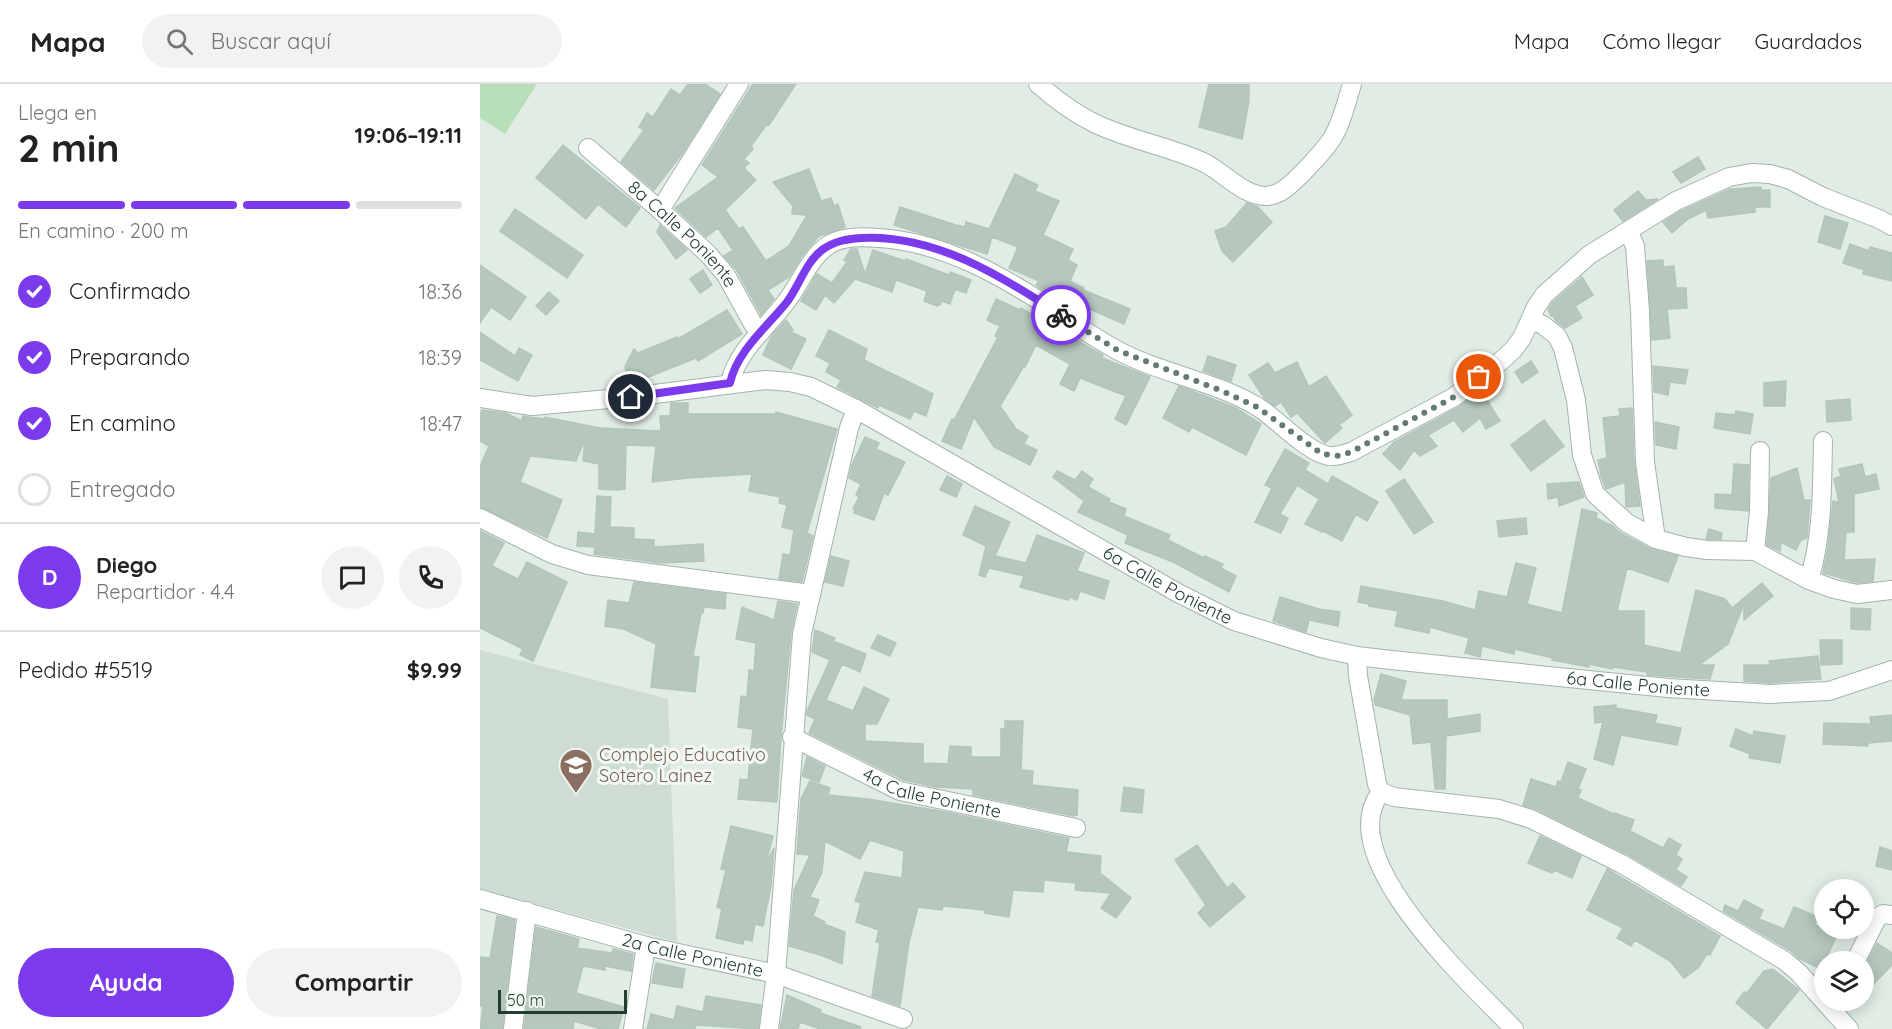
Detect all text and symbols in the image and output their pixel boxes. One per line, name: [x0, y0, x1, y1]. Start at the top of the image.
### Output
search box: [142, 14, 562, 68]
text: Mapa: [30, 24, 106, 59]
icon: search: [163, 25, 196, 58]
text: Buscar aquí: [211, 27, 331, 55]
text: Mapa: [1514, 28, 1569, 54]
text: Cómo llegar: [1602, 28, 1721, 54]
text: Guardados: [1754, 28, 1862, 54]
text: Llega en: [18, 100, 97, 125]
text: 19:06–19:11: [355, 121, 462, 149]
text: 2 min: [18, 123, 120, 172]
street label: 8a Calle Poniente: [623, 175, 742, 291]
text: En camino · 200 m: [18, 218, 188, 243]
icon: check: [18, 275, 51, 308]
text: Confirmado: [69, 277, 190, 305]
text: 18:36: [419, 279, 462, 304]
courier: [1031, 285, 1091, 345]
icon: bike: [1045, 299, 1078, 332]
icon: check: [18, 341, 51, 374]
text: Preparando: [69, 343, 190, 371]
text: 18:39: [418, 345, 462, 370]
pin: [1453, 351, 1504, 402]
icon: bag: [1462, 360, 1495, 393]
pin: [605, 371, 656, 422]
icon: home: [614, 380, 647, 413]
icon: check: [18, 407, 51, 440]
text: En camino: [69, 409, 176, 437]
text: 18:47: [420, 411, 462, 436]
text: Entregado: [69, 475, 176, 503]
street label: 6a Calle Poniente: [1099, 541, 1236, 629]
button: chat: [321, 546, 384, 609]
button: phone: [399, 546, 462, 609]
text: Diego: [96, 551, 157, 579]
text: D: [42, 563, 57, 591]
text: Repartidor · 4.4: [96, 579, 234, 604]
text: Pedido #5519: [18, 656, 153, 684]
text: $9.99: [407, 656, 462, 684]
street label: 6a Calle Poniente: [1566, 666, 1711, 701]
place label: Complejo Educativo Sotero Lainez: [599, 743, 766, 787]
school or university icon: Complejo Educativo Sotero Lainez: [558, 747, 594, 794]
street label: 4a Calle Poniente: [859, 762, 1003, 823]
map controls: [1814, 879, 1874, 1011]
button: locate: [1814, 879, 1874, 939]
street label: 2a Calle Poniente: [619, 928, 765, 982]
button: Ayuda: [18, 948, 234, 1017]
button: Compartir: [246, 948, 462, 1017]
button: layers: [1814, 951, 1874, 1011]
scale bar: [498, 987, 627, 1014]
text: 50 m: [507, 990, 544, 1010]

